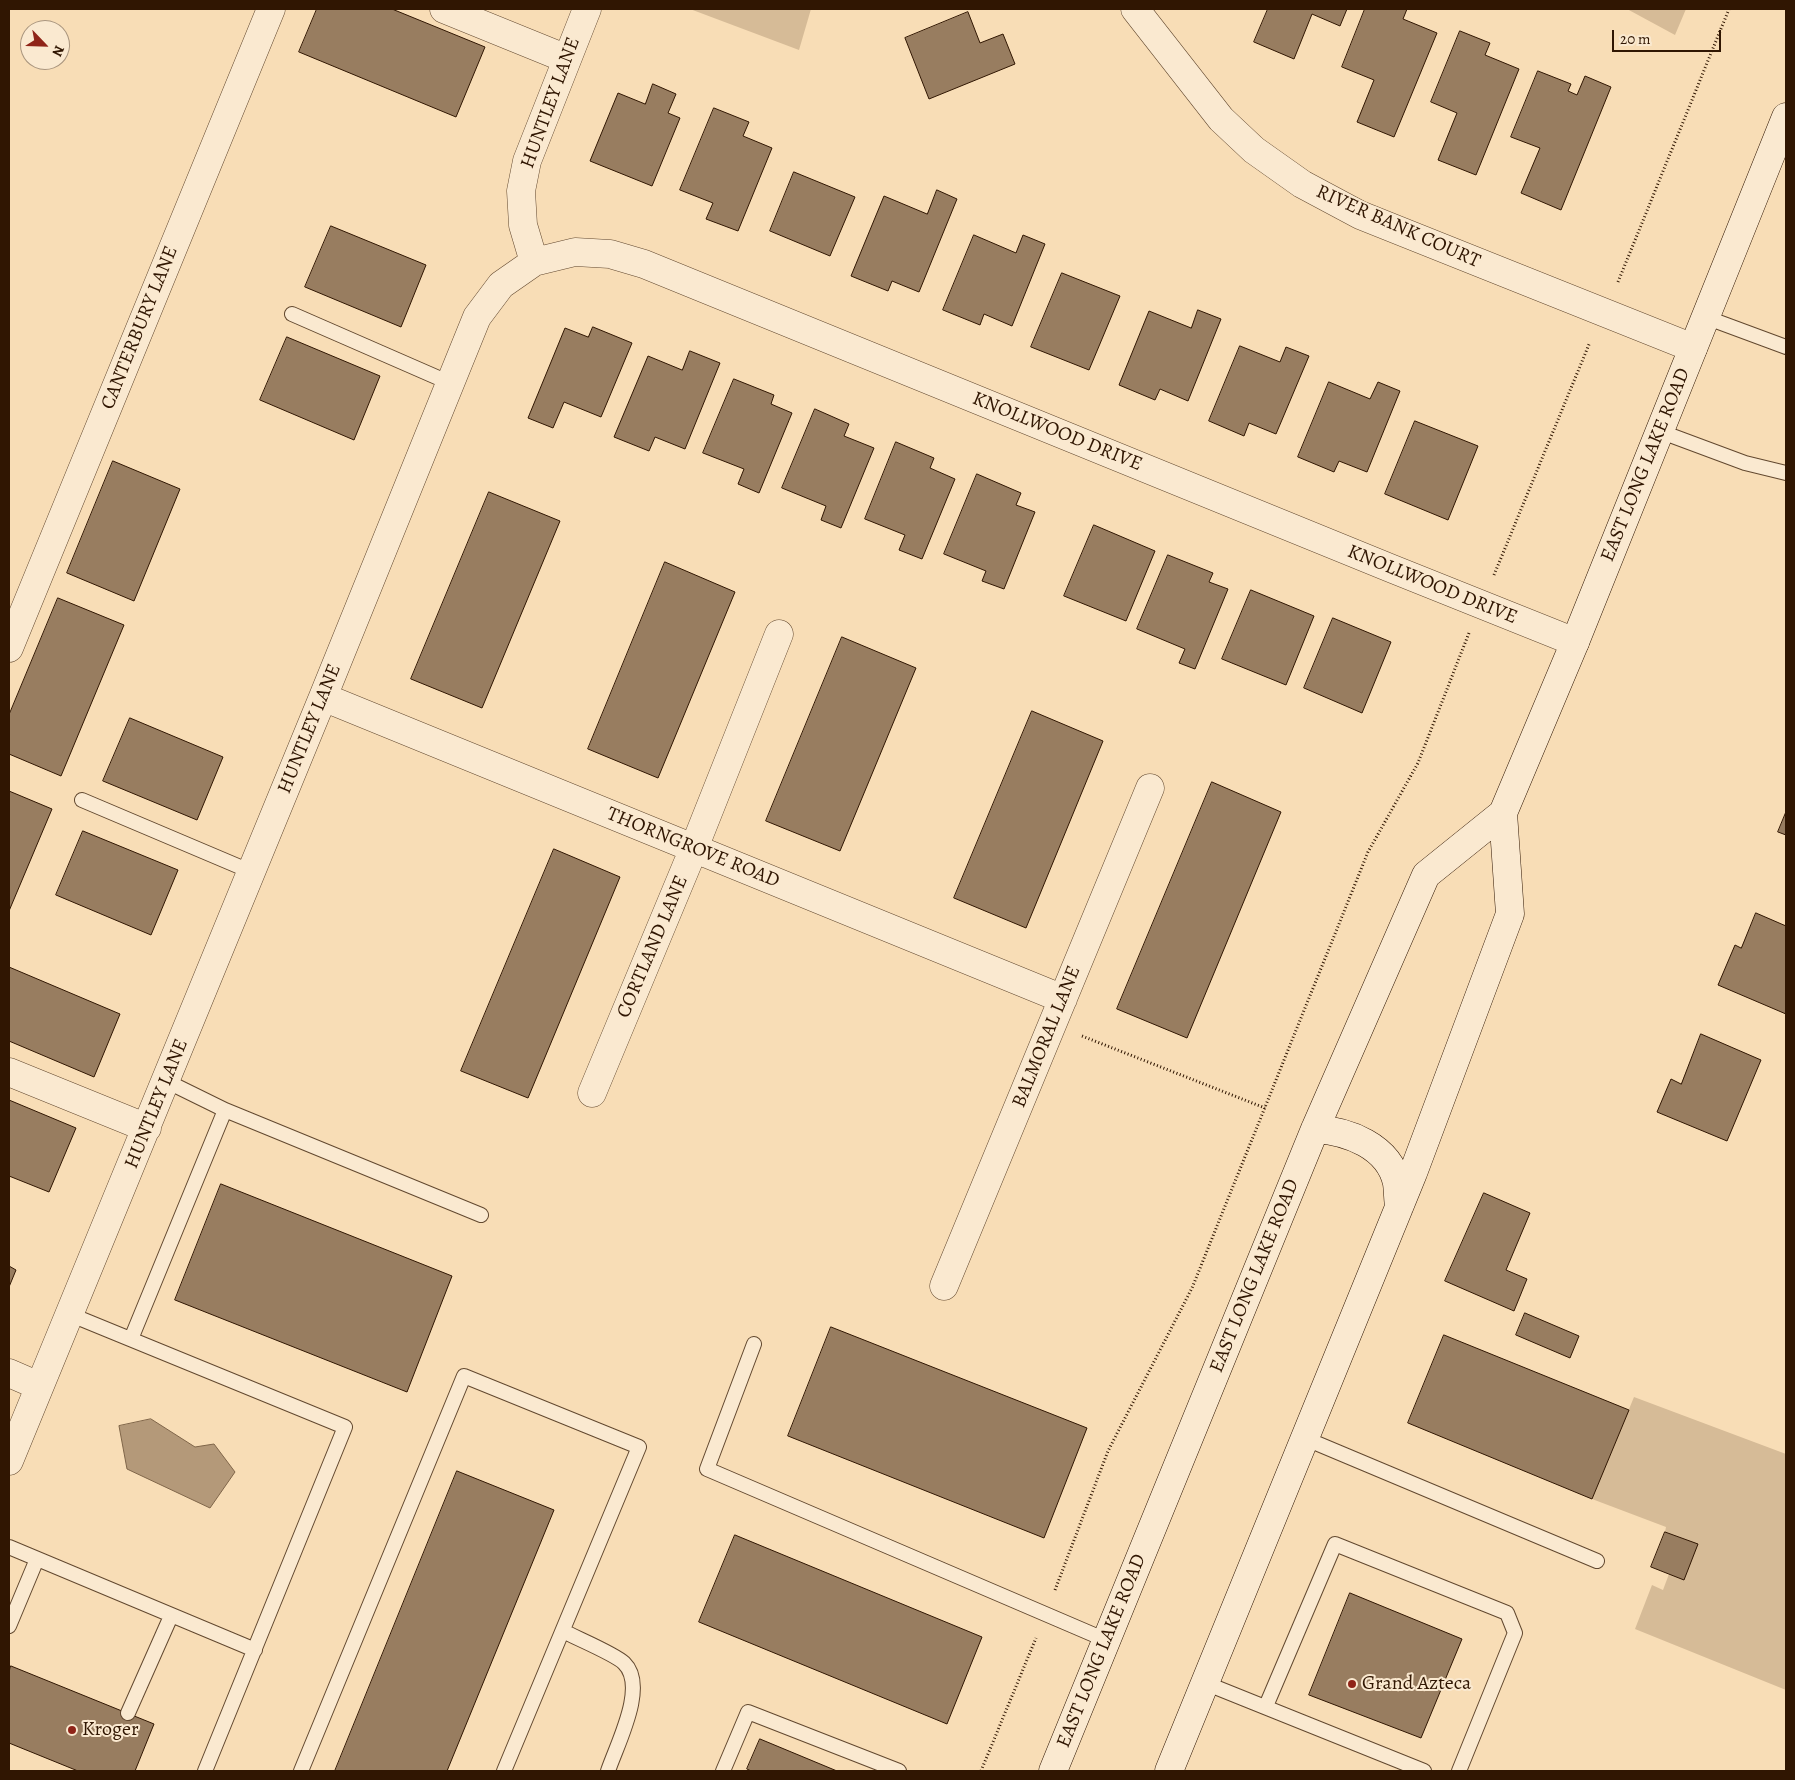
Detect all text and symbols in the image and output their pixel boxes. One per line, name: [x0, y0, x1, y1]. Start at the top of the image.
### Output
north arrow: [20, 20, 70, 70]
scale bar: [1615, 20, 1724, 52]
text: 20 m: [1620, 29, 1651, 49]
street label: HUNTLEY LANE: [516, 34, 586, 172]
text: N: [47, 42, 69, 59]
street label: RIVER BANK COURT: [1312, 180, 1484, 274]
street label: CANTERBURY LANE: [96, 243, 184, 413]
street label: EAST LONG LAKE ROAD: [1596, 365, 1696, 565]
street label: KNOLLWOOD DRIVE: [969, 387, 1145, 477]
street label: KNOLLWOOD DRIVE: [1344, 540, 1520, 630]
street label: HUNTLEY LANE: [273, 661, 347, 797]
street label: THORNGROVE ROAD: [603, 802, 783, 894]
street label: CORTLAND LANE: [612, 872, 694, 1022]
street label: BALMORAL LANE: [1008, 963, 1086, 1111]
street label: HUNTLEY LANE: [120, 1036, 194, 1172]
street label: EAST LONG LAKE ROAD: [1205, 1176, 1305, 1376]
street label: EAST LONG LAKE ROAD: [1052, 1551, 1152, 1751]
place label: Grand Azteca: [1362, 1672, 1471, 1696]
marker: Grand Azteca: [1346, 1678, 1358, 1690]
place label: Kroger: [82, 1718, 139, 1742]
marker: Kroger: [66, 1724, 78, 1736]

